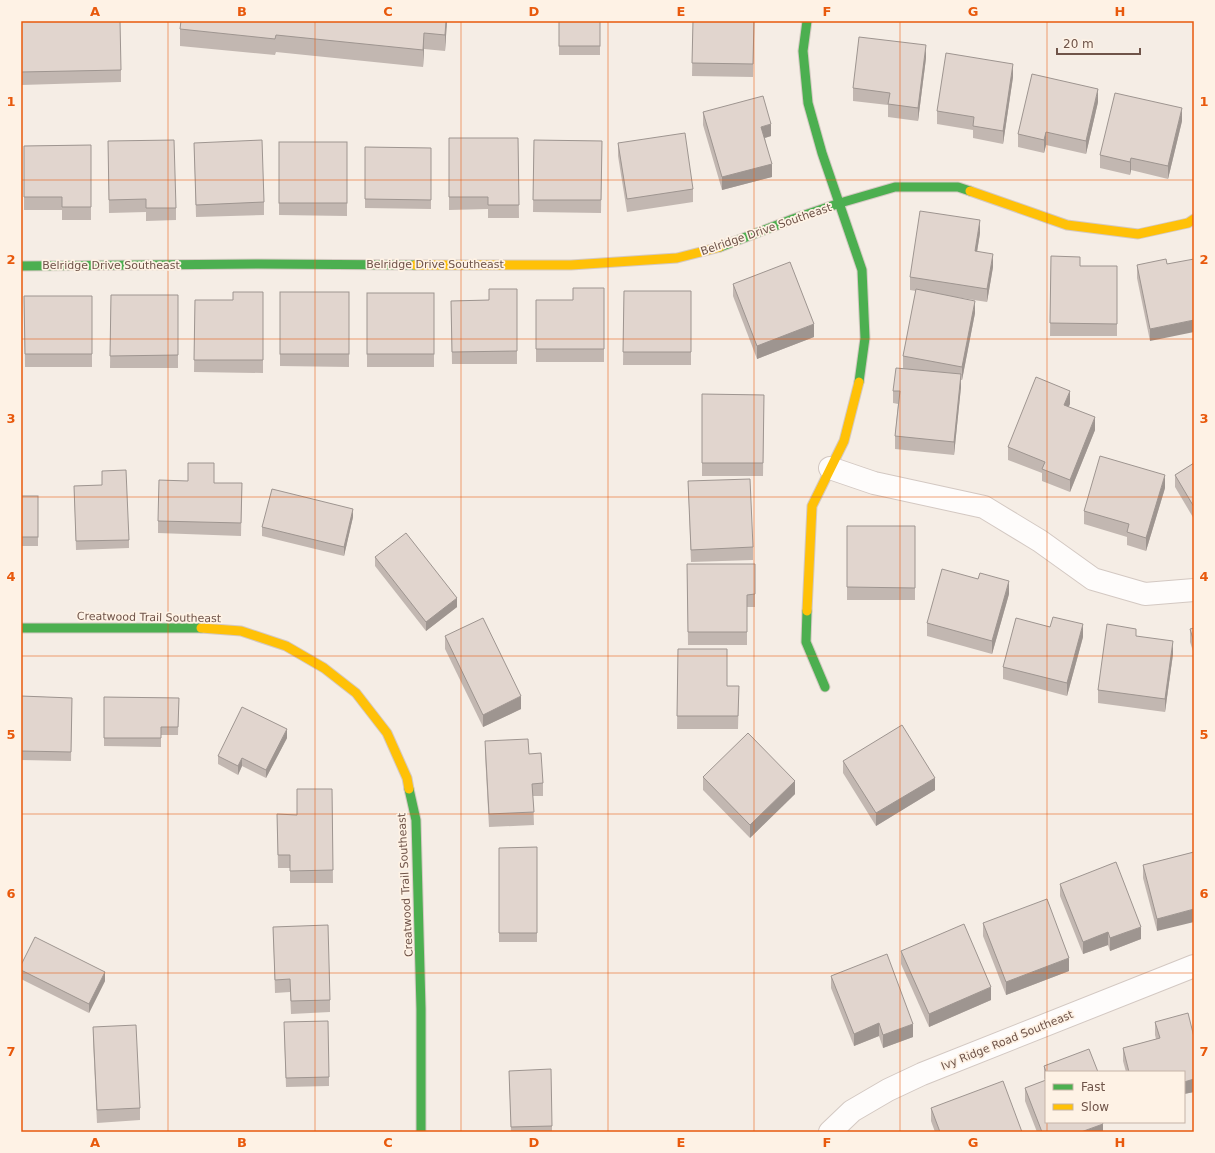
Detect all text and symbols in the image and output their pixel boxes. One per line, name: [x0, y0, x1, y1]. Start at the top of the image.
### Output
text: A: [90, 4, 100, 19]
text: B: [237, 4, 247, 19]
text: C: [383, 4, 393, 19]
text: D: [529, 4, 540, 19]
text: E: [677, 4, 685, 19]
text: F: [823, 4, 831, 19]
text: G: [968, 4, 978, 19]
text: H: [1115, 4, 1125, 19]
scale bar: [1057, 30, 1140, 56]
text: 20 m: [1063, 37, 1094, 51]
text: 1: [6, 94, 16, 109]
text: 1: [1199, 94, 1209, 109]
street label: Belridge Drive Southeast: [699, 201, 834, 258]
text: 2: [6, 252, 16, 267]
text: 2: [1199, 252, 1209, 267]
street label: Belridge Drive Southeast: [366, 258, 504, 271]
street label: Belridge Drive Southeast: [42, 259, 180, 272]
text: 3: [6, 411, 16, 426]
text: 3: [1199, 411, 1209, 426]
text: 4: [6, 569, 16, 584]
text: 4: [1199, 569, 1209, 584]
street label: Creatwood Trail Southeast: [77, 610, 222, 625]
text: 5: [6, 727, 16, 742]
text: 5: [1199, 727, 1209, 742]
street label: Creatwood Trail Southeast: [395, 812, 416, 957]
text: 6: [6, 886, 16, 901]
text: 6: [1199, 886, 1209, 901]
street label: Ivy Ridge Road Southeast: [939, 1008, 1076, 1073]
text: 7: [6, 1044, 16, 1059]
text: 7: [1199, 1044, 1209, 1059]
legend: [1045, 1071, 1185, 1123]
text: Fast: [1081, 1080, 1105, 1094]
text: Slow: [1081, 1100, 1109, 1114]
text: A: [90, 1135, 100, 1150]
text: B: [237, 1135, 247, 1150]
text: C: [383, 1135, 393, 1150]
text: D: [529, 1135, 540, 1150]
text: E: [677, 1135, 685, 1150]
text: F: [823, 1135, 831, 1150]
text: G: [968, 1135, 978, 1150]
text: H: [1115, 1135, 1125, 1150]

